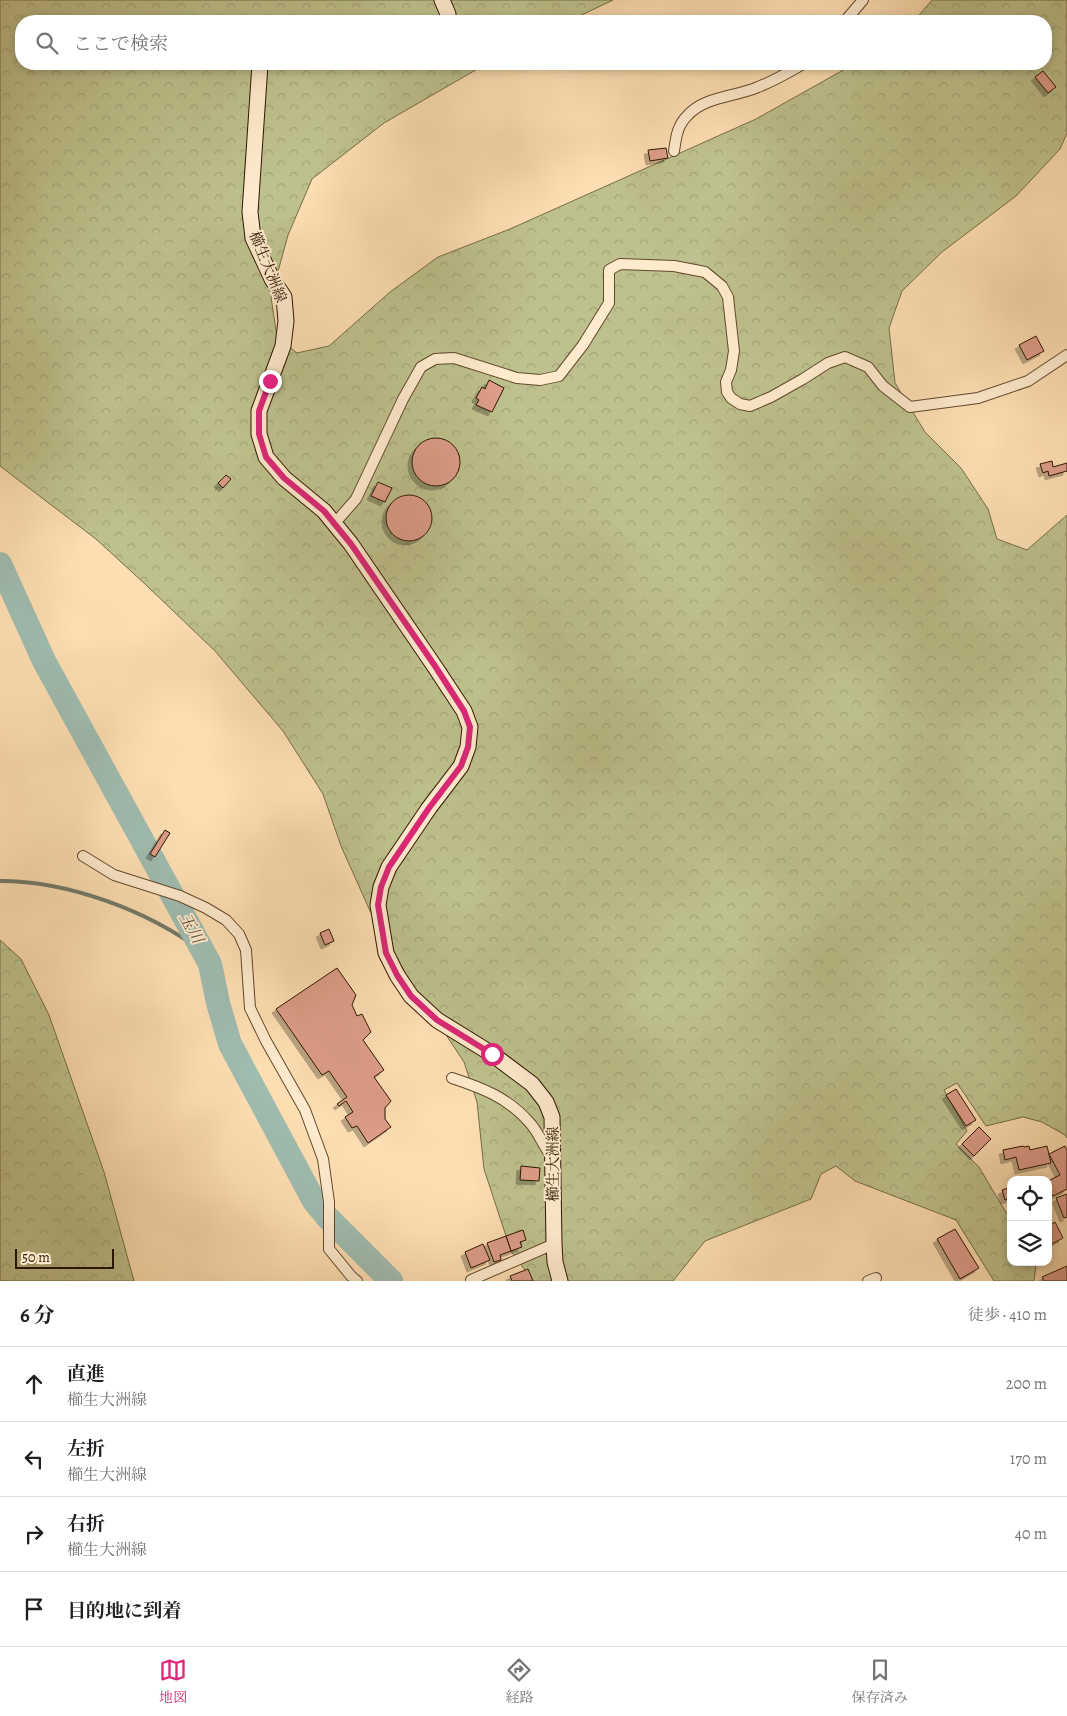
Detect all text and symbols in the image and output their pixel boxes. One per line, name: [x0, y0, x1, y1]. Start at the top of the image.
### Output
search box: [15, 15, 1052, 70]
icon: search: [33, 29, 61, 57]
text: ここで検索: [73, 31, 168, 57]
street label: 櫛生大洲線: [245, 228, 291, 306]
route end: [259, 370, 282, 393]
water label: 玉川: [174, 909, 209, 949]
route start: [481, 1043, 504, 1066]
street label: 櫛生大洲線: [543, 1126, 563, 1202]
map controls: [1007, 1176, 1052, 1266]
button: locate: [1007, 1176, 1052, 1221]
button: layers: [1007, 1221, 1052, 1266]
scale bar: [15, 1246, 114, 1269]
text: 50 m: [22, 1248, 50, 1267]
text: 6 分: [20, 1301, 54, 1329]
text: 徒歩 · 410 m: [968, 1304, 1047, 1326]
text: 直進: [67, 1361, 105, 1387]
icon: ahead: [20, 1370, 48, 1398]
text: 200 m: [1006, 1373, 1047, 1395]
text: 櫛生大洲線: [67, 1389, 147, 1411]
text: 左折: [67, 1436, 105, 1462]
icon: left: [20, 1445, 48, 1473]
text: 170 m: [1010, 1448, 1047, 1470]
text: 櫛生大洲線: [67, 1464, 147, 1486]
text: 右折: [67, 1511, 105, 1537]
icon: right: [20, 1520, 48, 1548]
text: 40 m: [1015, 1523, 1047, 1545]
text: 櫛生大洲線: [67, 1539, 147, 1561]
icon: arrive: [20, 1595, 48, 1623]
text: 目的地に到着: [67, 1598, 181, 1624]
tab: 地図: [159, 1656, 187, 1707]
tab: 経路: [505, 1656, 533, 1707]
tab: 保存済み: [852, 1656, 908, 1707]

